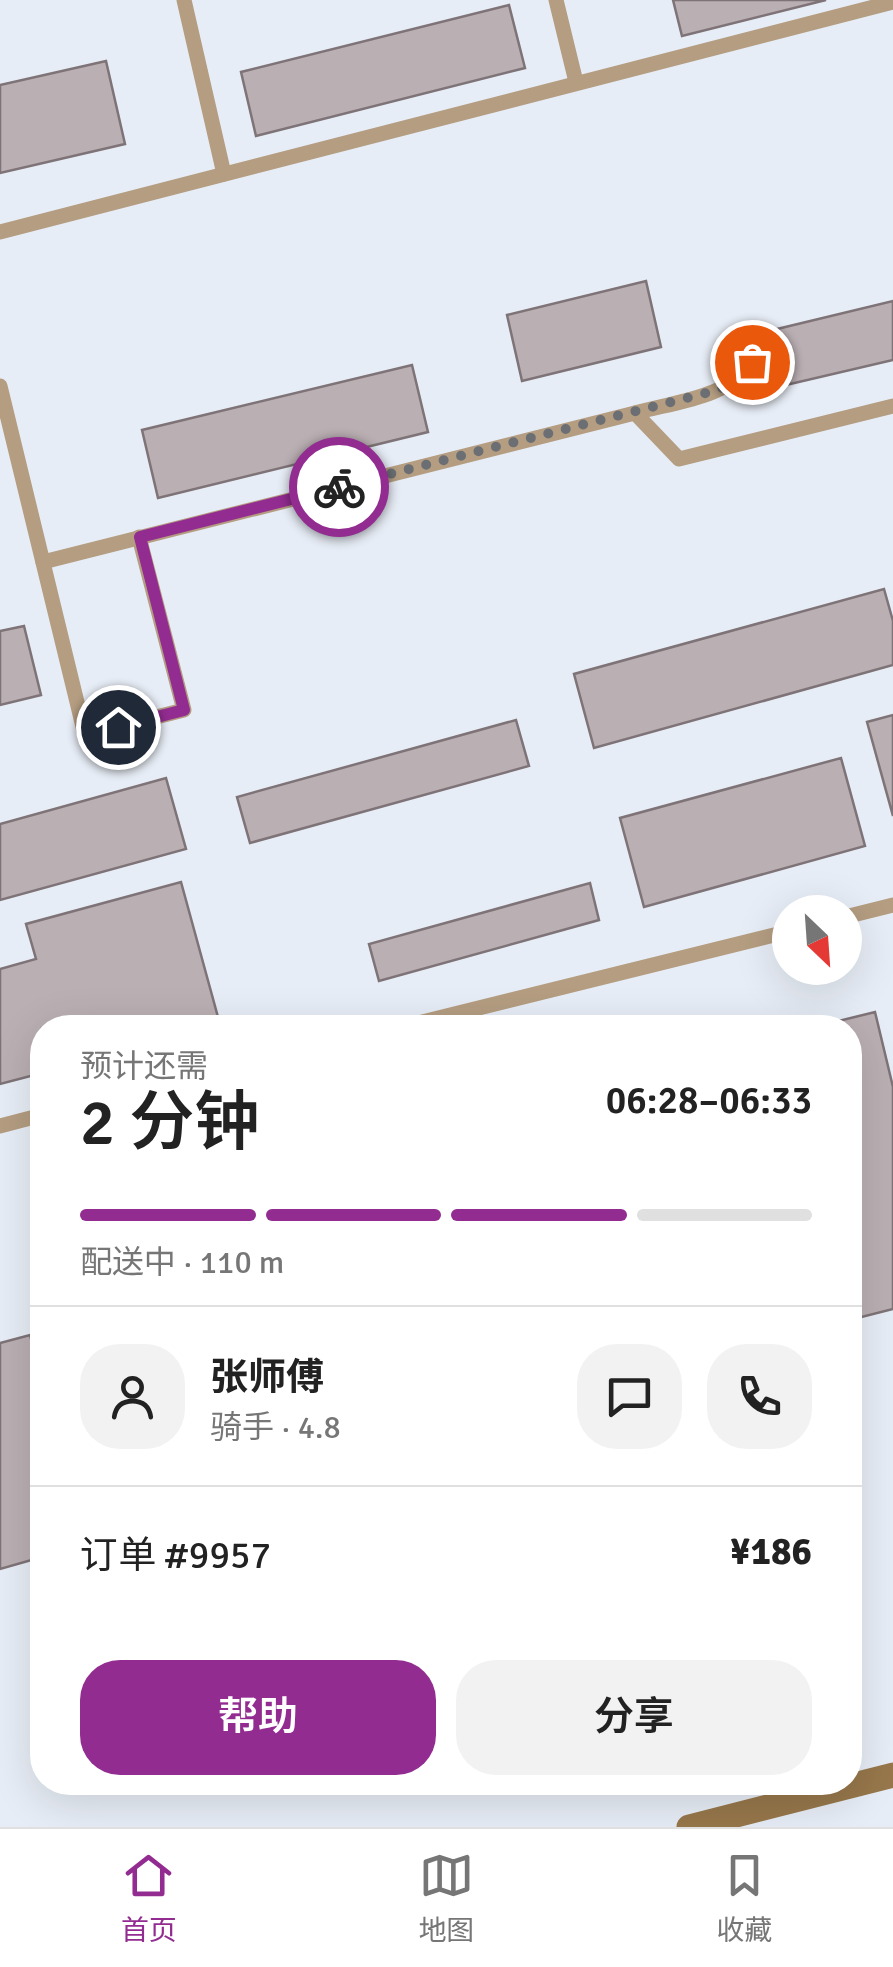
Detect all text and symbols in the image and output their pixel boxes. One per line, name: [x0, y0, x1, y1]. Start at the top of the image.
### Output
pin: [710, 320, 795, 405]
icon: bag: [725, 335, 780, 390]
courier: [289, 437, 389, 537]
icon: bike: [312, 460, 367, 515]
pin: [76, 685, 161, 770]
icon: home: [91, 700, 146, 755]
north arrow: [772, 895, 862, 985]
map controls: [772, 895, 862, 985]
text: 预计还需: [80, 1047, 208, 1086]
text: 06:28–06:33: [606, 1077, 812, 1124]
text: 2 分钟: [80, 1083, 259, 1163]
text: 配送中 · 110 m: [80, 1243, 284, 1282]
button: person: [80, 1344, 185, 1449]
button: chat: [577, 1344, 682, 1449]
button: phone: [707, 1344, 812, 1449]
text: 张师傅: [210, 1354, 324, 1401]
text: 骑手 · 4.8: [210, 1408, 341, 1447]
text: ¥186: [730, 1528, 812, 1575]
text: 订单 #9957: [80, 1532, 271, 1579]
button: 帮助: [80, 1660, 436, 1775]
button: 分享: [456, 1660, 812, 1775]
tab: 首页: [121, 1848, 177, 1948]
tab: 地图: [418, 1848, 474, 1948]
tab: 收藏: [716, 1848, 772, 1948]

